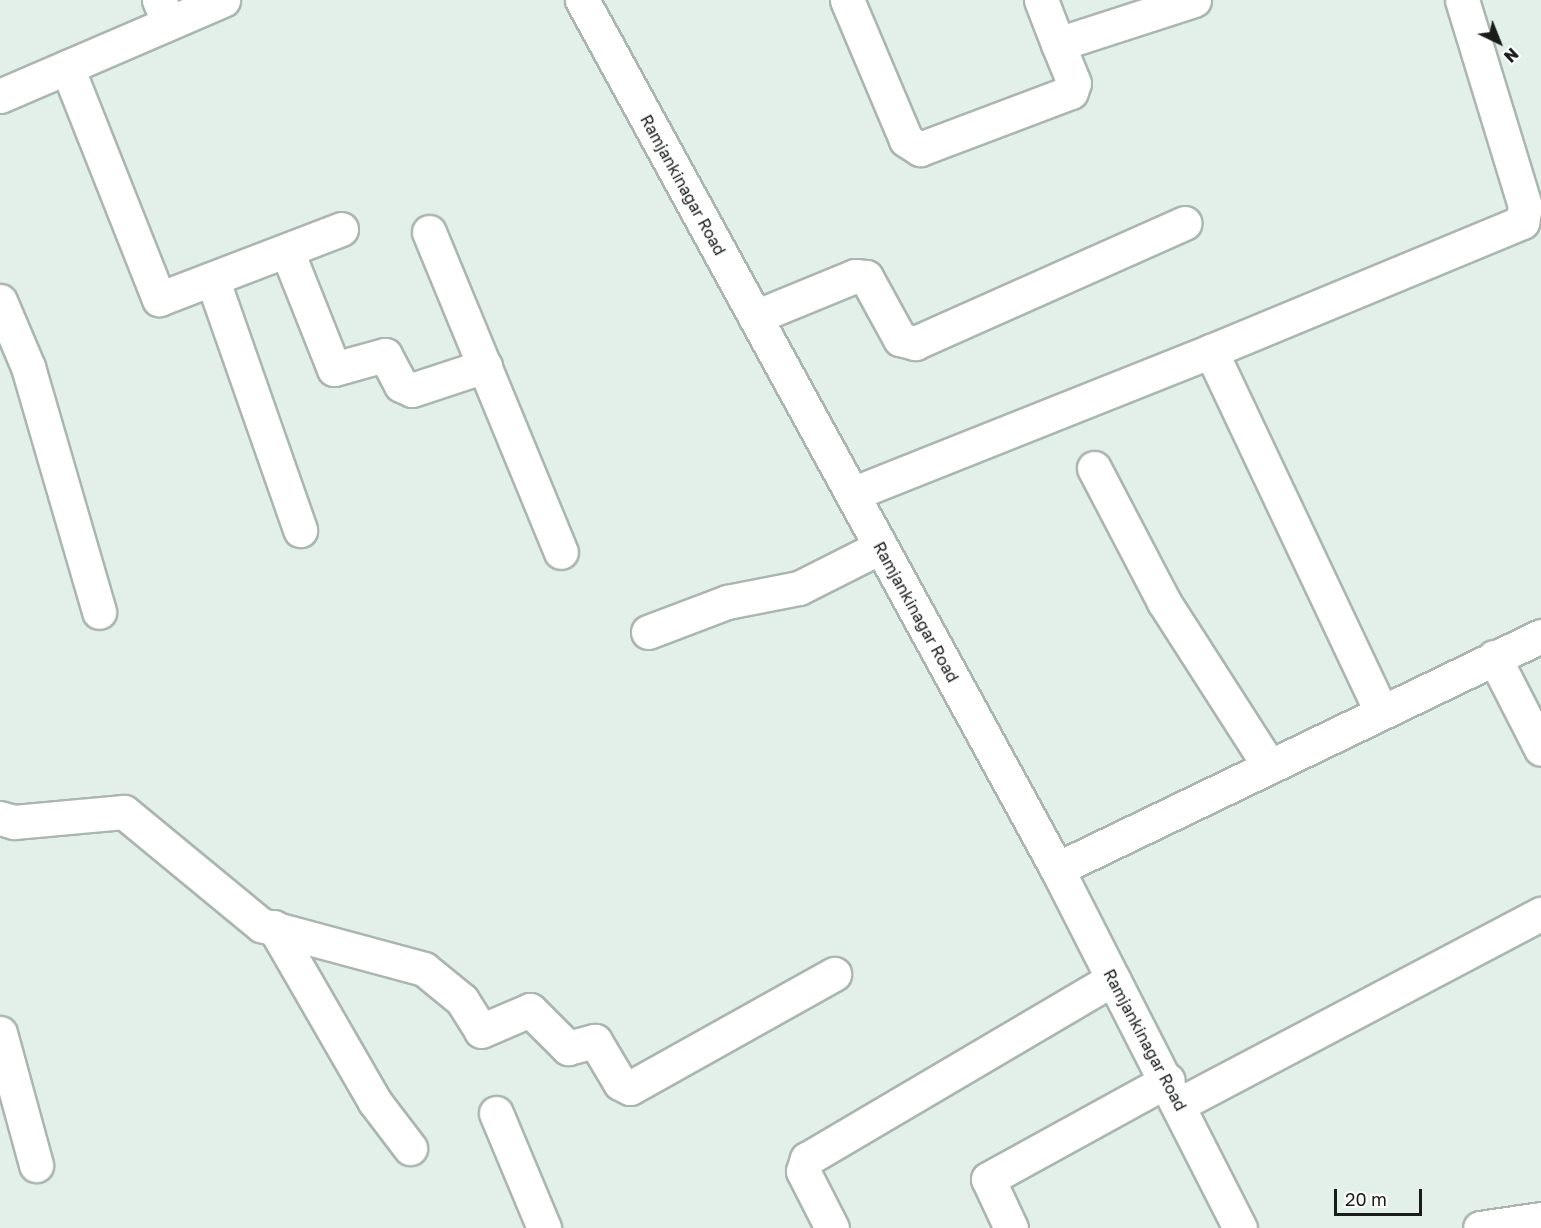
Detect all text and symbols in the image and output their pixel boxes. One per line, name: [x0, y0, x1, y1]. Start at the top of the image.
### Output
north arrow: [1469, 12, 1529, 72]
text: N: [1500, 44, 1523, 67]
street label: Ramjankinagar Road: [636, 111, 730, 259]
street label: Ramjankinagar Road: [869, 538, 963, 686]
street label: Ramjankinagar Road: [1100, 966, 1190, 1114]
scale bar: [1337, 1177, 1426, 1215]
text: 20 m: [1345, 1188, 1387, 1210]

